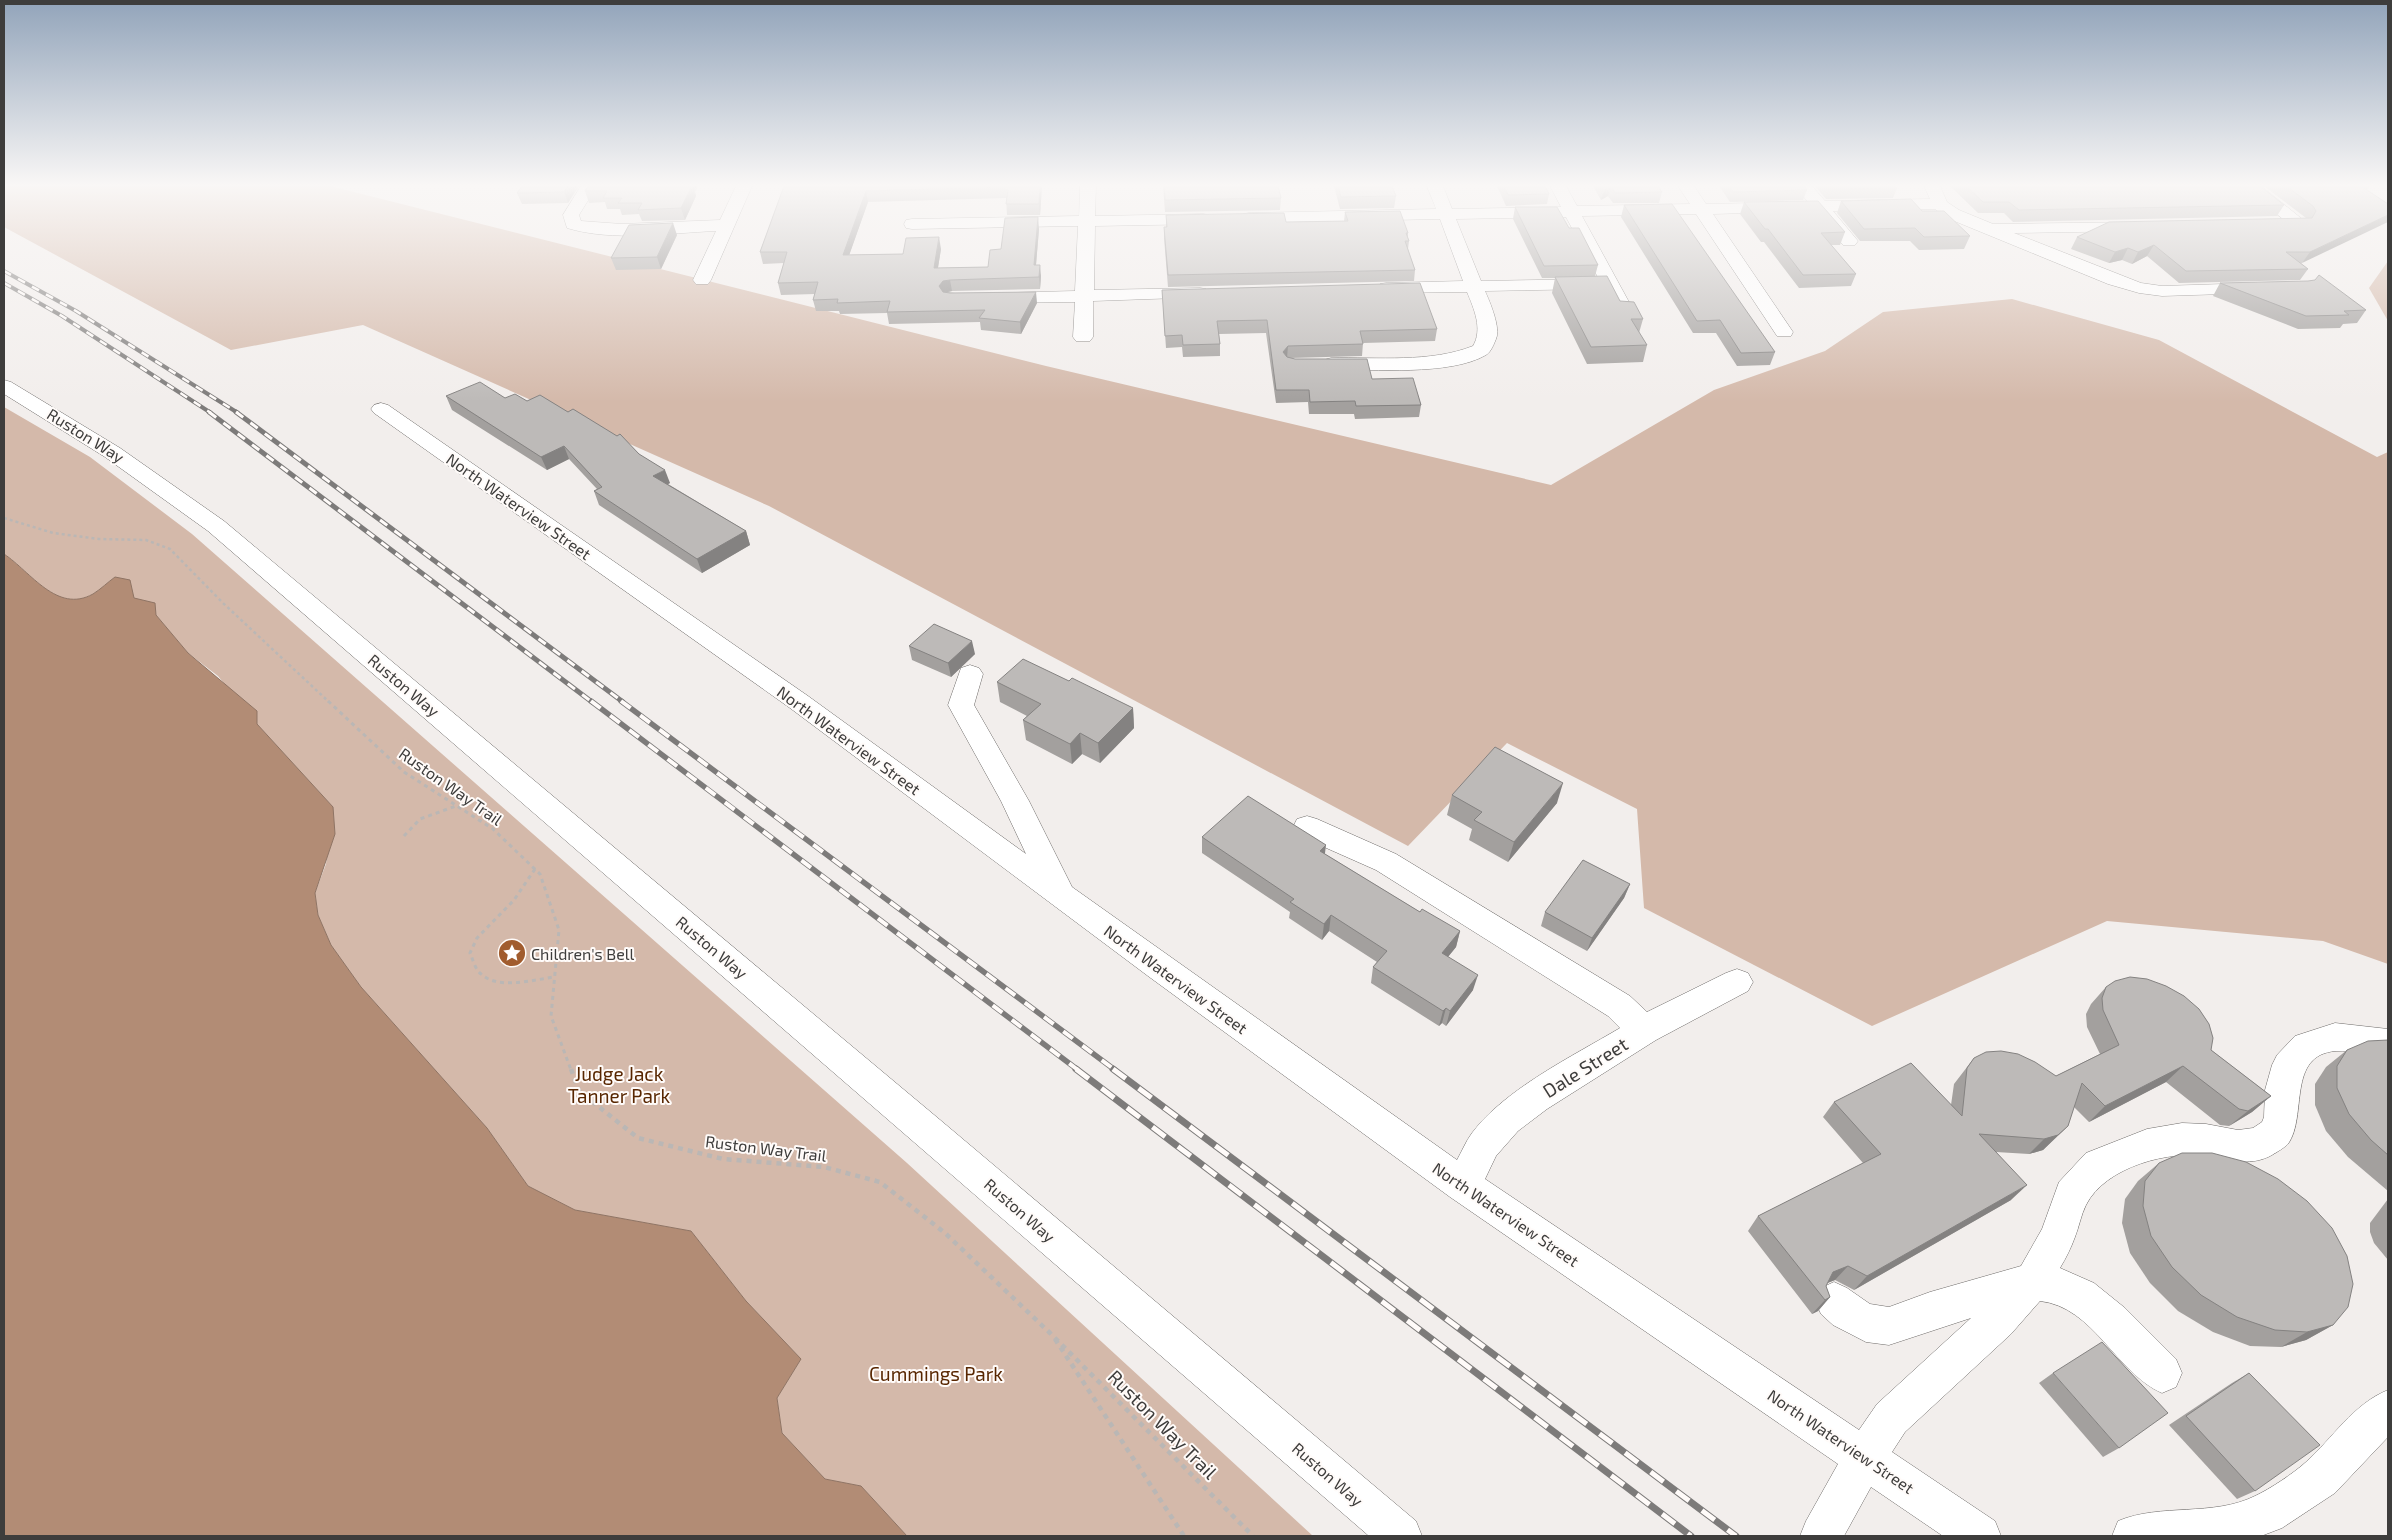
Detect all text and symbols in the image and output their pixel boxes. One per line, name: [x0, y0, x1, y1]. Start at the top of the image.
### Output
street label: Ruston Way: [44, 404, 128, 466]
street label: North Waterview Street: [443, 449, 595, 563]
street label: Ruston Way: [364, 650, 444, 721]
street label: North Waterview Street: [774, 682, 924, 798]
street label: Ruston Way Trail: [396, 743, 507, 829]
street label: Ruston Way: [672, 912, 752, 983]
street label: North Waterview Street: [1101, 921, 1251, 1037]
place icon: Children's Bell: [497, 938, 527, 968]
place label: Children's Bell: [531, 944, 635, 963]
street label: Dale Street: [1538, 1032, 1632, 1102]
park label: Judge Jack Tanner Park: [568, 1062, 670, 1107]
street label: Ruston Way Trail: [704, 1131, 828, 1165]
street label: North Waterview Street: [1429, 1158, 1583, 1270]
street label: Ruston Way: [981, 1174, 1060, 1246]
park label: Cummings Park: [869, 1362, 1003, 1385]
street label: Ruston Way Trail: [1104, 1365, 1223, 1484]
street label: North Waterview Street: [1764, 1385, 1918, 1497]
street label: Ruston Way: [1289, 1438, 1368, 1510]

